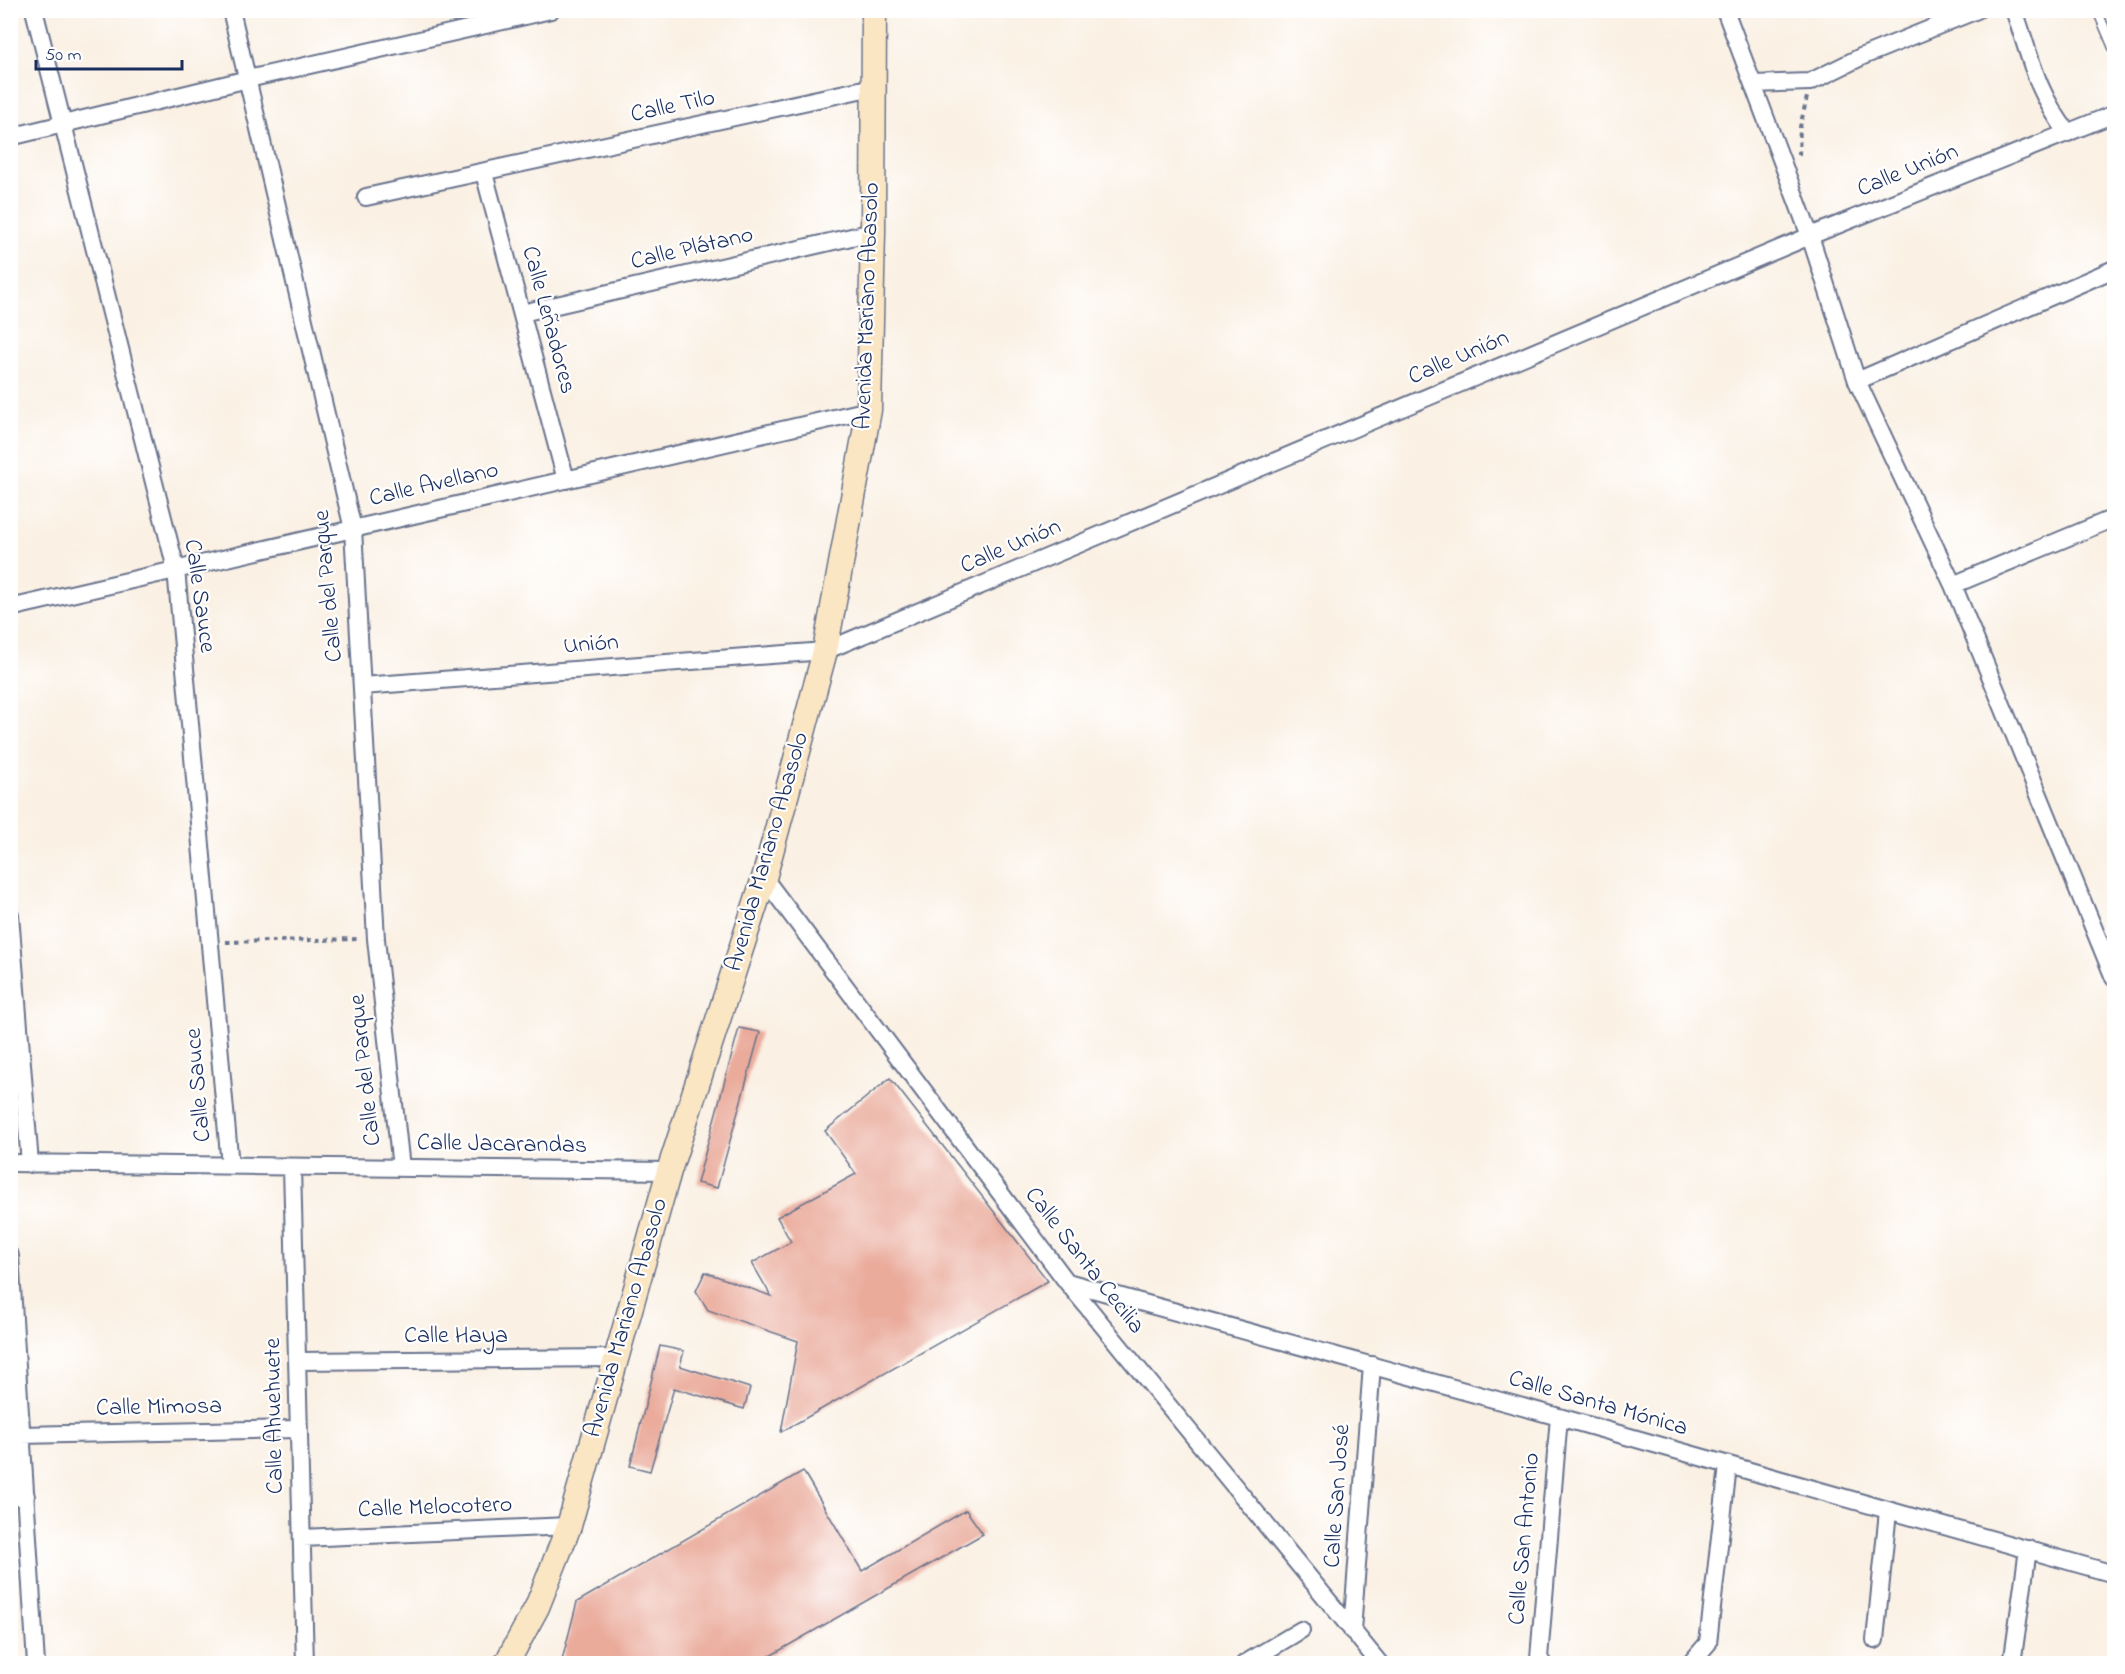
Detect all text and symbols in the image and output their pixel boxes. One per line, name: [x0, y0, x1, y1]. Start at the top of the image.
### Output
scale bar: [36, 33, 182, 71]
text: 50 m: [45, 43, 82, 69]
street label: Calle Tilo: [628, 81, 718, 133]
street label: Calle Unión: [1852, 135, 1964, 207]
street label: Avenida Mariano Abasolo: [846, 182, 890, 430]
street label: Calle Plátano: [627, 218, 757, 280]
street label: Calle Leñadores: [511, 242, 585, 398]
street label: Calle Unión: [1403, 321, 1515, 395]
street label: Calle Avellano: [366, 453, 502, 517]
street label: Calle del Parque: [305, 508, 353, 663]
street label: Calle Unión: [955, 510, 1067, 584]
street label: Calle Sauce: [174, 537, 224, 655]
street label: Unión: [562, 626, 620, 664]
street label: Avenida Mariano Abasolo: [717, 728, 819, 976]
street label: Calle del Parque: [341, 992, 391, 1148]
street label: Calle Sauce: [177, 1026, 221, 1144]
street label: Calle Jacarandas: [417, 1126, 587, 1164]
street label: Calle Santa Cecilia: [1015, 1180, 1153, 1342]
street label: Avenida Mariano Abasolo: [576, 1194, 678, 1442]
street label: Calle Haya: [404, 1319, 508, 1355]
street label: Calle Ahuehuete: [256, 1337, 294, 1494]
street label: Calle Santa Mónica: [1504, 1362, 1692, 1446]
street label: Calle Mimosa: [96, 1389, 222, 1427]
street label: Calle San José: [1316, 1423, 1361, 1569]
street label: Calle San Antonio: [1500, 1451, 1550, 1627]
street label: Calle Melocotero: [357, 1488, 513, 1528]

